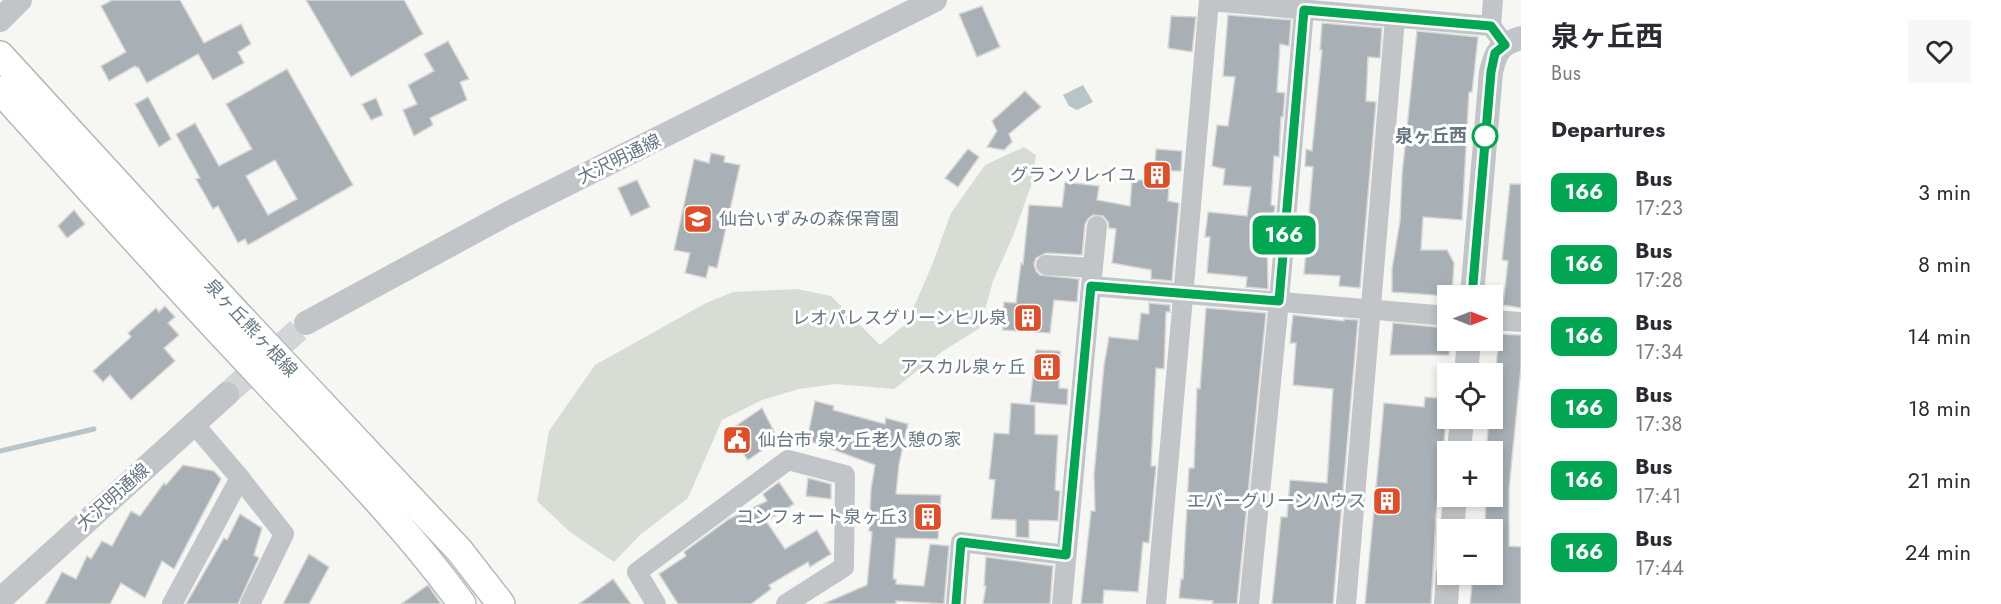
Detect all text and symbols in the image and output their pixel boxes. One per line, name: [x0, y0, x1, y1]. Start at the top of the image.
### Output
text: 泉ヶ丘西: [1551, 16, 1663, 57]
button: heart: [1908, 20, 1971, 83]
text: Bus: [1551, 59, 1581, 88]
text: Departures: [1551, 113, 1665, 145]
place label: 泉ヶ丘西: [1395, 123, 1467, 149]
marker: 泉ヶ丘西: [1472, 123, 1498, 149]
street label: 大沢明通線: [573, 128, 665, 190]
building icon: グランソレイユ: [1141, 159, 1173, 191]
place label: グランソレイユ: [1010, 162, 1136, 188]
text: Bus: [1635, 162, 1672, 194]
text: 3 min: [1918, 176, 1971, 208]
text: 166: [1565, 177, 1603, 207]
text: 17:23: [1635, 194, 1683, 223]
school or university icon: 仙台いずみの森保育園: [682, 203, 714, 235]
place label: 仙台いずみの森保育園: [719, 206, 899, 232]
line badge: 166: [1250, 216, 1318, 254]
text: 166: [1265, 220, 1303, 250]
text: Bus: [1635, 234, 1672, 266]
text: 8 min: [1918, 248, 1971, 280]
text: 166: [1565, 249, 1603, 279]
text: 17:28: [1635, 266, 1683, 295]
street label: 泉ヶ丘熊ヶ根線: [199, 273, 303, 383]
north arrow: [1437, 285, 1503, 351]
map controls: [1437, 285, 1503, 585]
building icon: レオパレスグリーンヒル泉: [1012, 302, 1044, 334]
place label: レオパレスグリーンヒル泉: [792, 305, 1007, 331]
text: Bus: [1635, 306, 1672, 338]
text: 14 min: [1907, 320, 1971, 352]
text: 166: [1565, 321, 1603, 351]
text: 17:34: [1635, 338, 1683, 367]
building icon: アスカル泉ヶ丘: [1031, 351, 1063, 383]
place label: アスカル泉ヶ丘: [900, 354, 1026, 380]
button: locate: [1437, 363, 1503, 429]
text: Bus: [1635, 378, 1672, 410]
text: 18 min: [1908, 392, 1971, 424]
text: 166: [1565, 393, 1603, 423]
text: 17:38: [1635, 410, 1682, 439]
public building icon: 仙台市 泉ヶ丘老人憩の家: [721, 424, 753, 456]
place label: 仙台市 泉ヶ丘老人憩の家: [758, 427, 961, 453]
button: +: [1437, 441, 1503, 507]
text: Bus: [1635, 450, 1672, 482]
street label: 大沢明通線: [71, 457, 155, 537]
text: 21 min: [1908, 464, 1971, 496]
text: 166: [1565, 465, 1603, 495]
text: 17:41: [1635, 482, 1681, 511]
building icon: エバーグリーンハウス: [1371, 485, 1403, 517]
place label: エバーグリーンハウス: [1187, 488, 1366, 514]
building icon: コンフォート泉ヶ丘3: [912, 501, 944, 533]
place label: コンフォート泉ヶ丘3: [736, 504, 907, 530]
button: −: [1437, 519, 1503, 585]
text: Bus: [1635, 522, 1672, 554]
text: 24 min: [1905, 536, 1971, 568]
text: 166: [1565, 537, 1603, 567]
text: 17:44: [1635, 554, 1684, 583]

